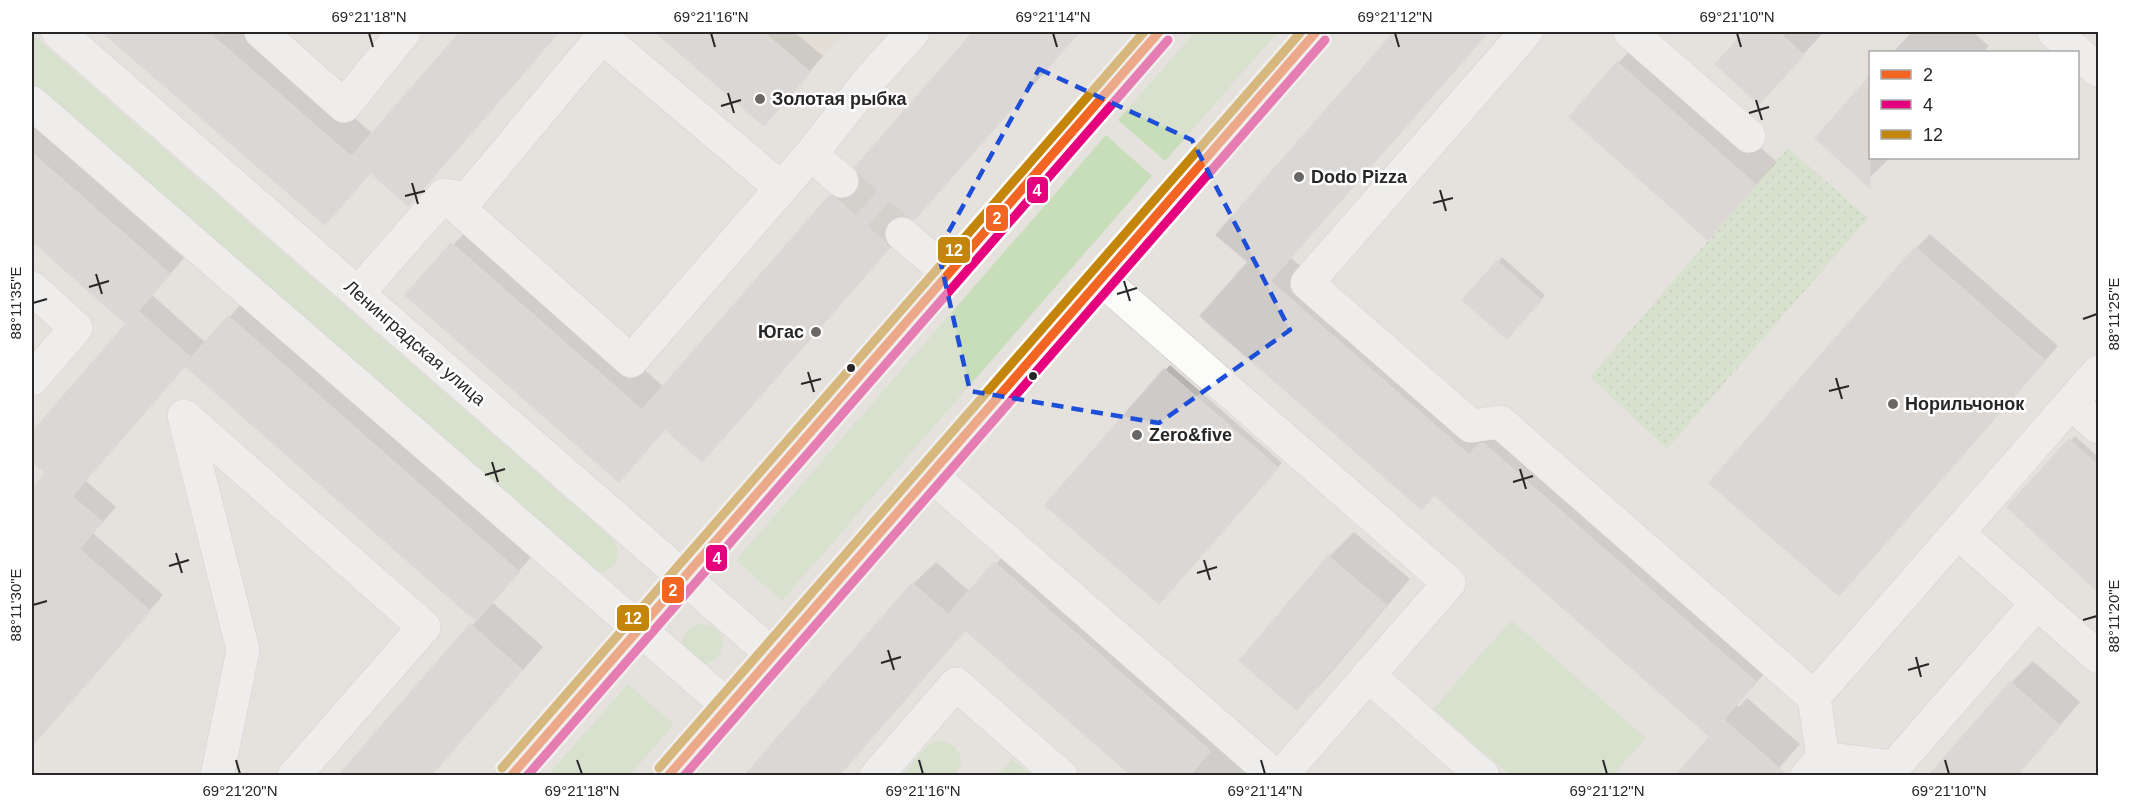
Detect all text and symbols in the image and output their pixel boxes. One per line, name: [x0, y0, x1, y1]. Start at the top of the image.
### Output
text: 69°21'18"N: [331, 8, 407, 25]
text: 69°21'16"N: [673, 8, 749, 25]
text: 69°21'14"N: [1015, 8, 1091, 25]
text: 69°21'12"N: [1357, 8, 1433, 25]
text: 69°21'10"N: [1699, 8, 1775, 25]
legend: [1869, 51, 2079, 159]
text: 2: [1923, 65, 1933, 85]
place label: Золотая рыбка: [772, 89, 907, 109]
marker: Золотая рыбка: [753, 92, 767, 106]
text: 4: [1923, 95, 1933, 115]
text: 12: [1923, 125, 1943, 145]
place label: Dodo Pizza: [1311, 167, 1408, 187]
marker: Dodo Pizza: [1292, 170, 1306, 184]
line badge: 4: [1026, 176, 1049, 204]
text: 4: [1033, 182, 1042, 199]
line badge: 2: [985, 204, 1009, 232]
text: 2: [993, 210, 1002, 227]
line badge: 12: [937, 236, 971, 264]
text: 12: [945, 242, 963, 259]
text: 88°11'35"E: [7, 266, 24, 340]
street label: Ленинградская улица: [340, 276, 490, 410]
text: 88°11'25"E: [2105, 277, 2122, 351]
place label: Югас: [758, 322, 804, 342]
marker: Югас: [809, 325, 823, 339]
unlabelled marker: [845, 362, 857, 374]
unlabelled marker: [1027, 370, 1039, 382]
place label: Норильчонок: [1905, 394, 2025, 414]
marker: Норильчонок: [1886, 397, 1900, 411]
place label: Zero&five: [1149, 425, 1232, 445]
marker: Zero&five: [1130, 428, 1144, 442]
line badge: 4: [705, 544, 728, 572]
text: 4: [713, 550, 722, 567]
text: 88°11'30"E: [7, 568, 24, 642]
line badge: 2: [661, 576, 685, 604]
text: 88°11'20"E: [2105, 579, 2122, 653]
text: 2: [669, 582, 678, 599]
line badge: 12: [616, 604, 650, 632]
text: 12: [624, 610, 642, 627]
text: 69°21'20"N: [202, 782, 278, 799]
text: 69°21'18"N: [544, 782, 620, 799]
text: 69°21'16"N: [885, 782, 961, 799]
text: 69°21'14"N: [1227, 782, 1303, 799]
text: 69°21'12"N: [1569, 782, 1645, 799]
text: 69°21'10"N: [1911, 782, 1987, 799]

